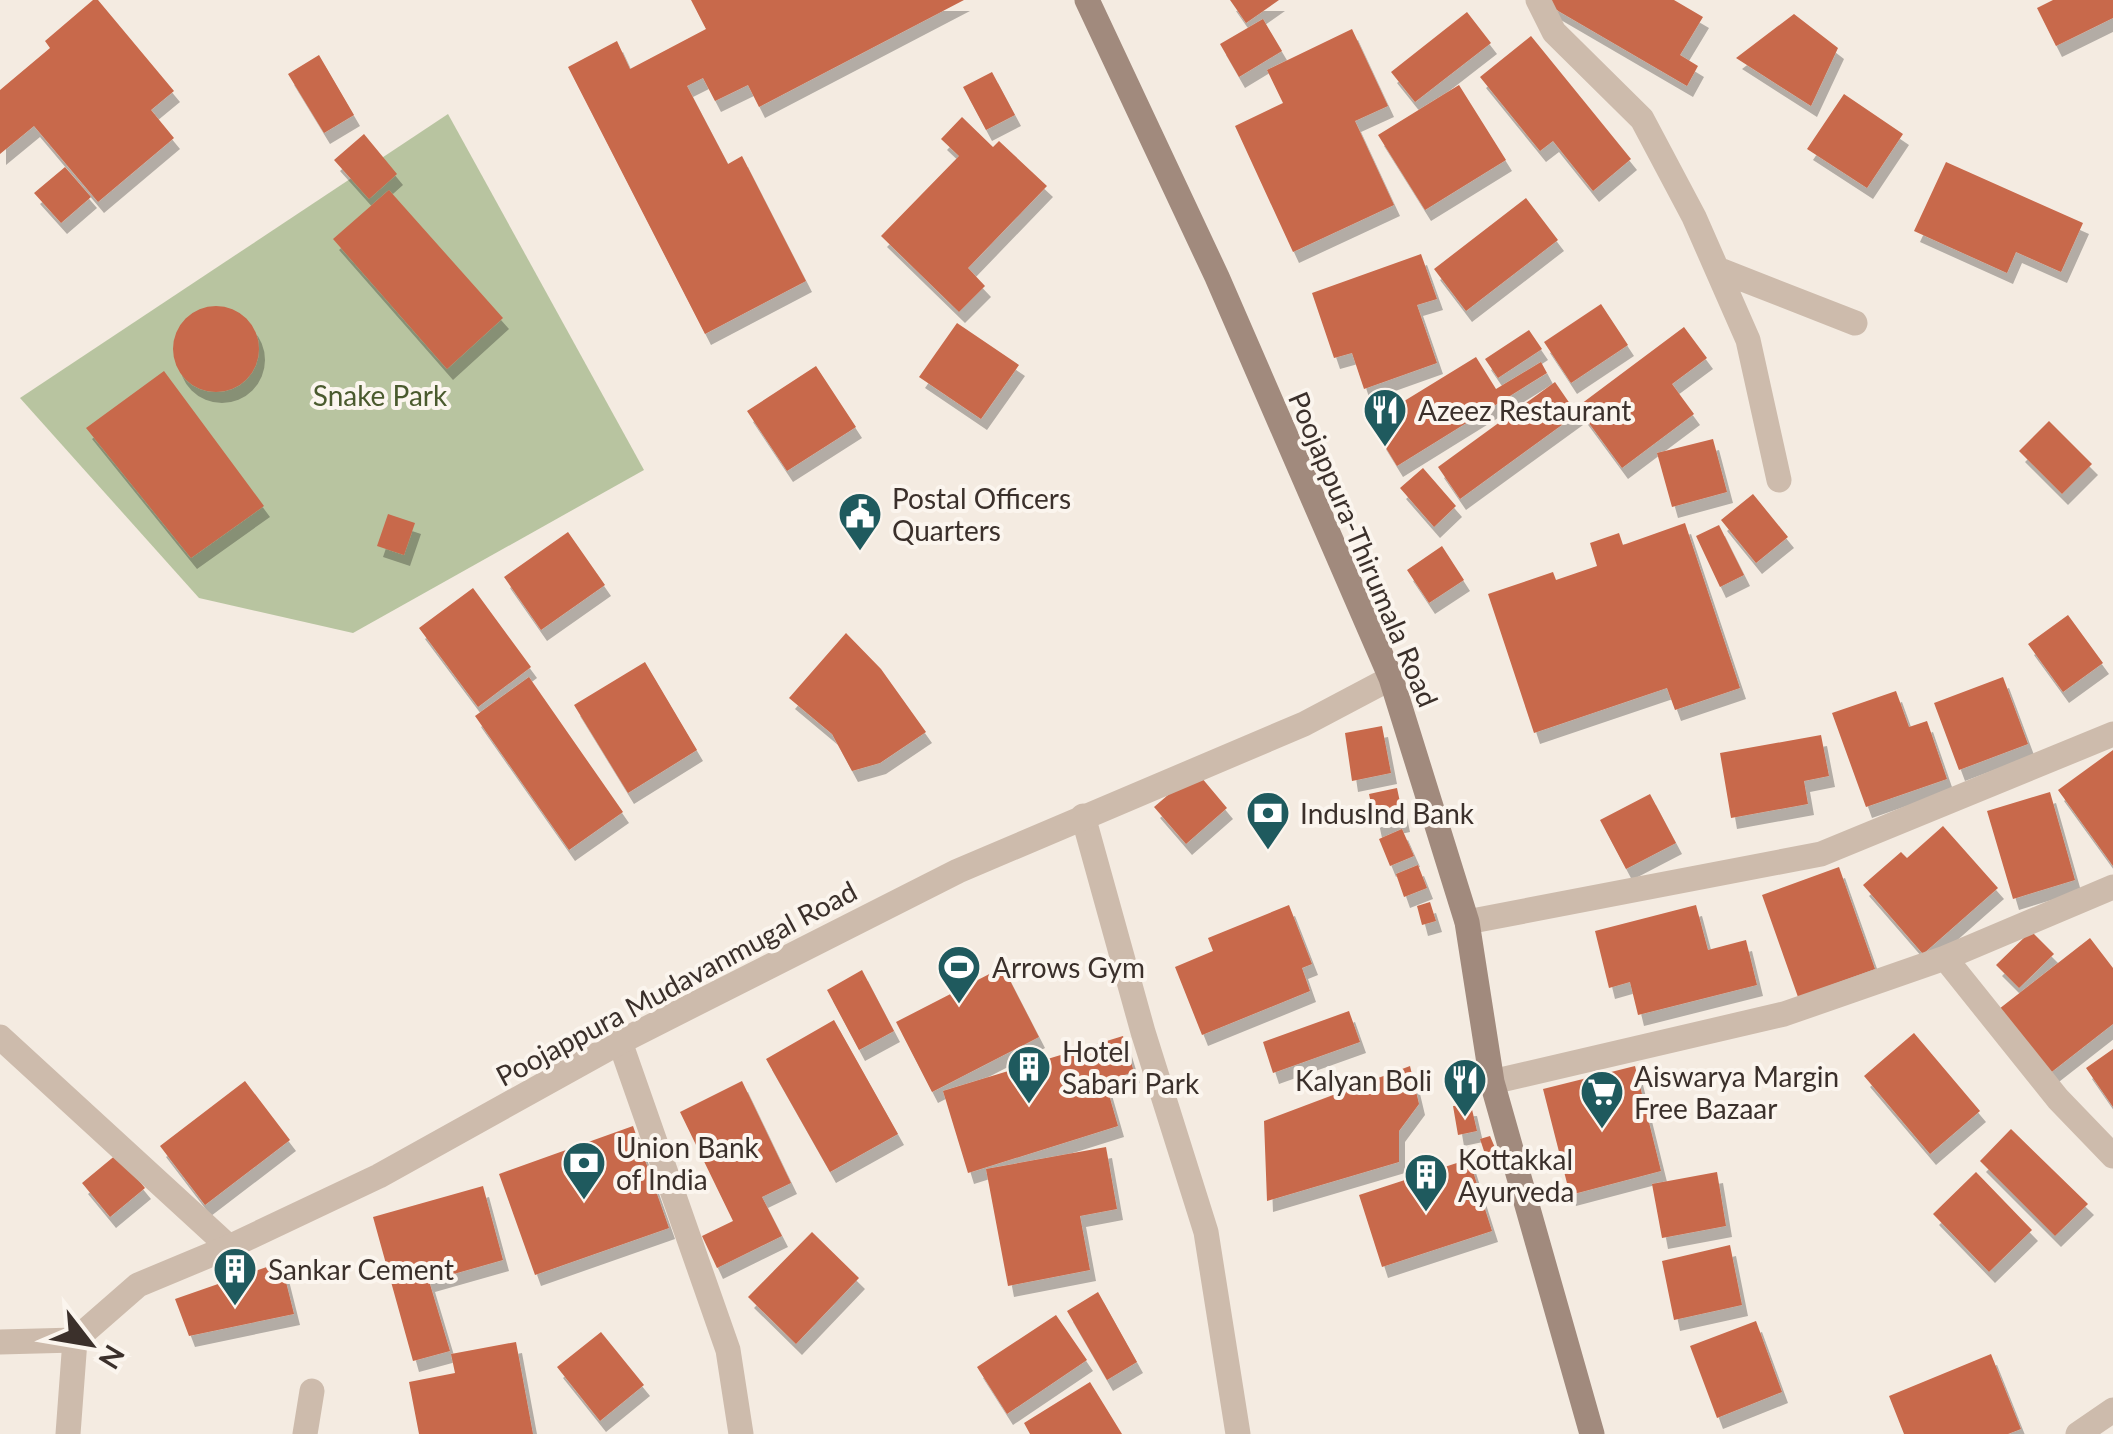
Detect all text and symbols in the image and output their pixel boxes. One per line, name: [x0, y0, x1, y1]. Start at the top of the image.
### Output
park label: Snake Park: [313, 378, 448, 412]
street label: Poojappura-Thirumala Road: [1282, 386, 1446, 712]
restaurant icon: Azeez Restaurant: [1362, 387, 1408, 448]
place label: Azeez Restaurant: [1418, 393, 1631, 427]
place label: Postal Officers Quarters: [892, 481, 1071, 547]
public building icon: Postal Officers Quarters: [837, 491, 883, 552]
bank icon: IndusInd Bank: [1245, 790, 1291, 851]
place label: IndusInd Bank: [1300, 796, 1475, 830]
street label: Poojappura Mudavanmugal Road: [490, 873, 862, 1093]
sports icon: Arrows Gym: [936, 944, 982, 1005]
place label: Arrows Gym: [992, 950, 1145, 984]
place label: Hotel Sabari Park: [1062, 1034, 1200, 1100]
building icon: Hotel Sabari Park: [1006, 1044, 1052, 1105]
restaurant icon: Kalyan Boli: [1442, 1057, 1488, 1118]
place label: Aiswarya Margin Free Bazaar: [1634, 1059, 1839, 1125]
place label: Kalyan Boli: [1295, 1063, 1432, 1097]
supermarket icon: Aiswarya Margin Free Bazaar: [1579, 1069, 1625, 1130]
place label: Union Bank of India: [616, 1130, 760, 1196]
bank icon: Union Bank of India: [561, 1140, 607, 1201]
place label: Kottakkal Ayurveda: [1458, 1142, 1574, 1208]
building icon: Kottakkal Ayurveda: [1403, 1152, 1449, 1213]
building icon: Sankar Cement: [212, 1246, 258, 1307]
place label: Sankar Cement: [268, 1252, 454, 1286]
north arrow: [40, 1294, 140, 1394]
text: N: [92, 1339, 132, 1375]

